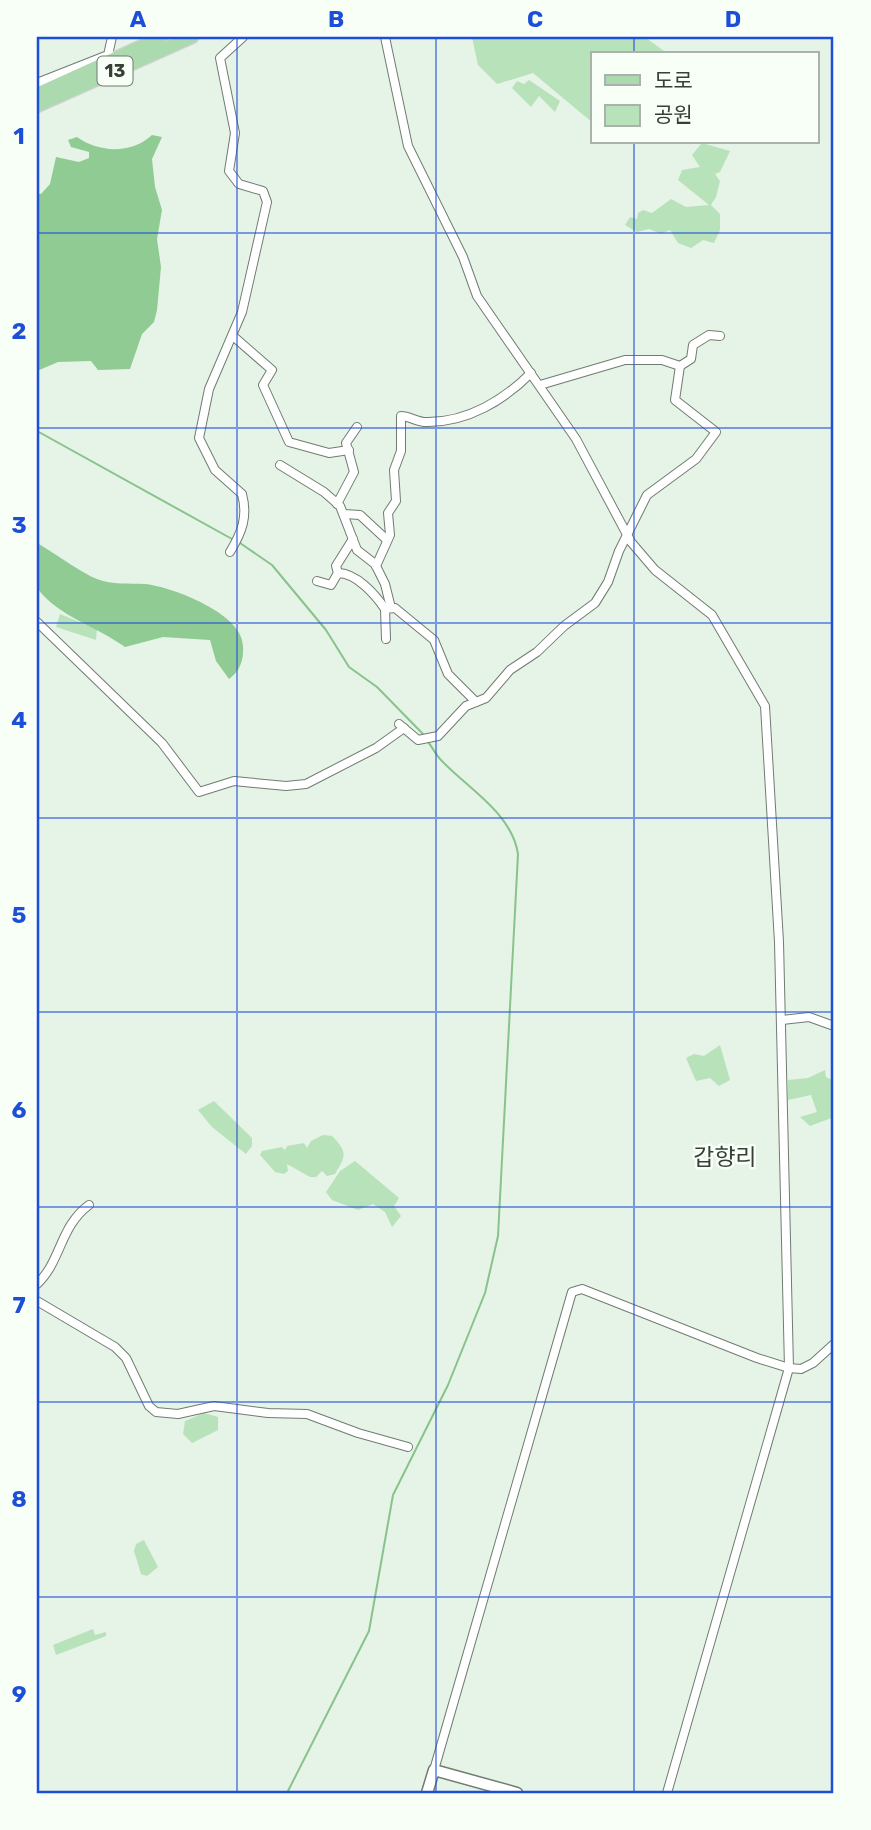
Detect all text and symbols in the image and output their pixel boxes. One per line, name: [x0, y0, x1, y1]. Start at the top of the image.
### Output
text: A: [130, 5, 147, 33]
text: B: [328, 5, 344, 33]
text: C: [527, 5, 543, 33]
text: D: [725, 5, 741, 33]
legend: [591, 52, 818, 144]
road number: 13: [97, 56, 132, 86]
text: 도로: [654, 68, 693, 93]
text: 공원: [654, 102, 693, 127]
text: 1: [13, 122, 25, 150]
text: 2: [12, 317, 26, 345]
text: 3: [11, 511, 27, 539]
text: 4: [11, 706, 27, 734]
text: 5: [12, 901, 27, 929]
text: 6: [12, 1096, 27, 1124]
district label: 갑향리: [693, 1143, 757, 1171]
text: 7: [12, 1291, 26, 1319]
text: 8: [11, 1485, 27, 1513]
text: 9: [12, 1680, 26, 1708]

